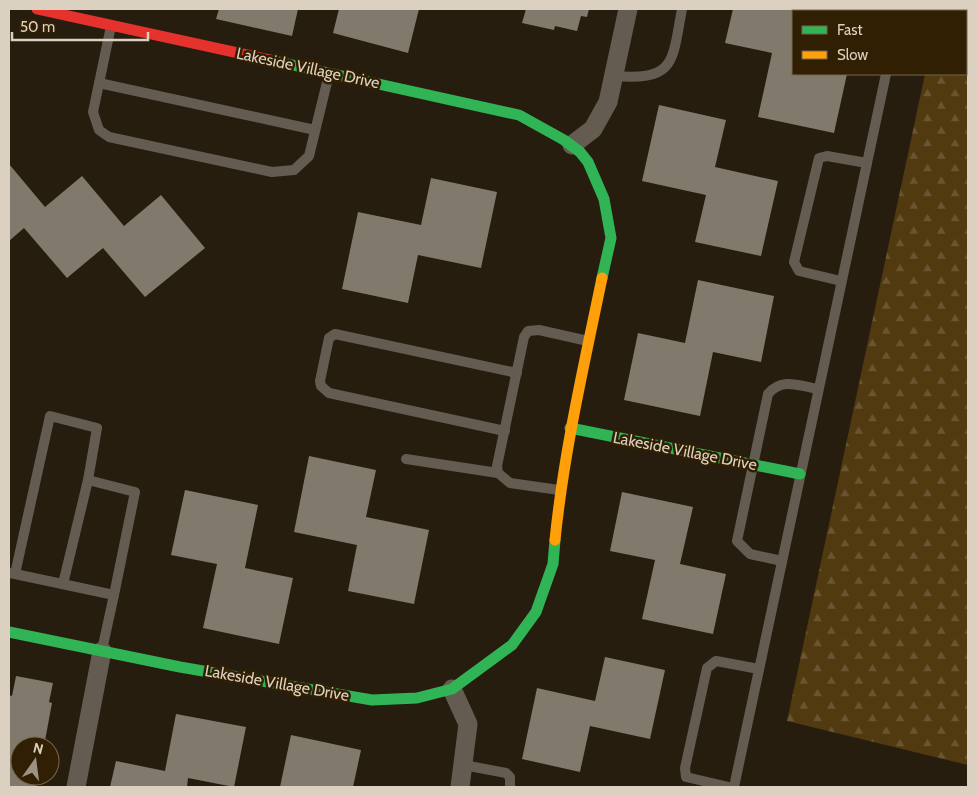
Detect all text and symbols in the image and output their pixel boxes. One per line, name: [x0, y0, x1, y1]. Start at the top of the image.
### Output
scale bar: [12, 10, 149, 42]
legend: [792, 10, 967, 75]
text: 50 m: [20, 18, 55, 36]
text: Fast: [837, 21, 862, 39]
street label: Lakeside Village Drive: [235, 44, 381, 92]
text: Slow: [837, 46, 868, 64]
street label: Lakeside Village Drive: [611, 428, 759, 474]
street label: Lakeside Village Drive: [203, 661, 351, 705]
north arrow: [10, 736, 60, 786]
text: N: [31, 738, 45, 758]

